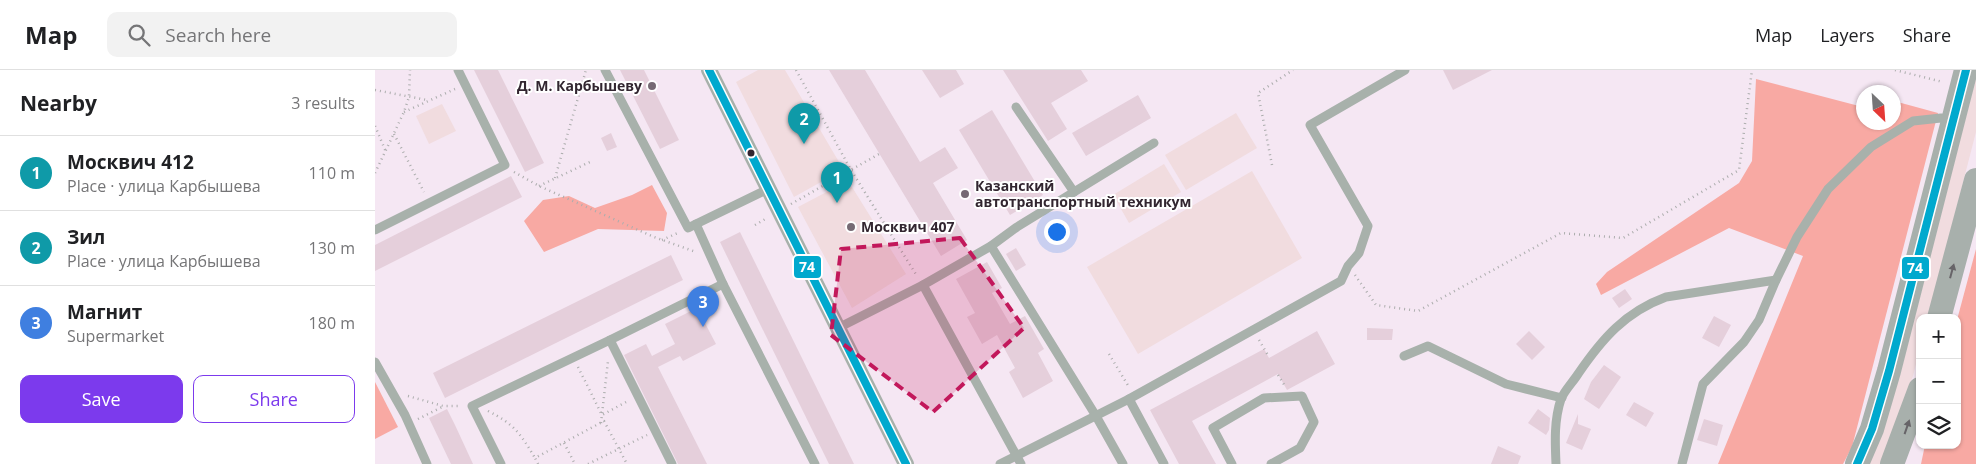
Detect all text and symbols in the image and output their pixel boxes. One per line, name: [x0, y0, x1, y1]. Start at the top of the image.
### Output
search box: [107, 12, 457, 57]
text: Map: [25, 18, 77, 51]
icon: search: [125, 21, 153, 49]
text: Search here: [165, 22, 271, 48]
text: Map: [1755, 23, 1792, 47]
text: Layers: [1820, 23, 1875, 47]
text: Share: [1903, 23, 1951, 47]
place label: Д. М. Карбышеву: [517, 76, 642, 95]
marker: Д. М. Карбышеву: [646, 80, 658, 92]
north arrow: [1856, 85, 1901, 130]
text: Nearby: [20, 89, 97, 117]
text: 3 results: [291, 92, 355, 114]
pin: 2: [788, 103, 820, 144]
unlabelled marker: [746, 148, 756, 158]
text: Москвич 412: [67, 149, 194, 175]
text: 1: [31, 162, 41, 184]
text: 110 m: [309, 162, 355, 184]
pin: 1: [821, 162, 853, 203]
text: Place · улица Карбышева: [67, 175, 261, 197]
place label: Казанский автотранспортный техникум: [975, 176, 1191, 211]
marker: Казанский автотранспортный техникум: [959, 188, 971, 200]
place label: Москвич 407: [861, 217, 954, 236]
your location: [1044, 219, 1070, 245]
marker: Москвич 407: [845, 221, 857, 233]
text: Зил: [67, 224, 105, 250]
text: 2: [31, 237, 41, 259]
text: 130 m: [309, 237, 355, 259]
text: Place · улица Карбышева: [67, 250, 261, 272]
line badge: 74: [793, 255, 822, 279]
line badge: 74: [1901, 256, 1930, 280]
text: 74: [799, 257, 815, 276]
text: 74: [1907, 258, 1923, 277]
one-way arrow: [1948, 263, 1956, 278]
pin: 3: [687, 286, 719, 327]
text: Магнит: [67, 299, 142, 325]
text: 3: [31, 312, 41, 334]
text: 180 m: [309, 312, 355, 334]
map controls: [1916, 314, 1961, 449]
button: +: [1916, 314, 1961, 359]
text: Supermarket: [67, 325, 164, 347]
button: −: [1916, 359, 1961, 404]
button: Save: [20, 375, 183, 423]
button: Share: [193, 375, 355, 423]
button: layers: [1916, 404, 1961, 449]
one-way arrow: [1903, 419, 1911, 434]

